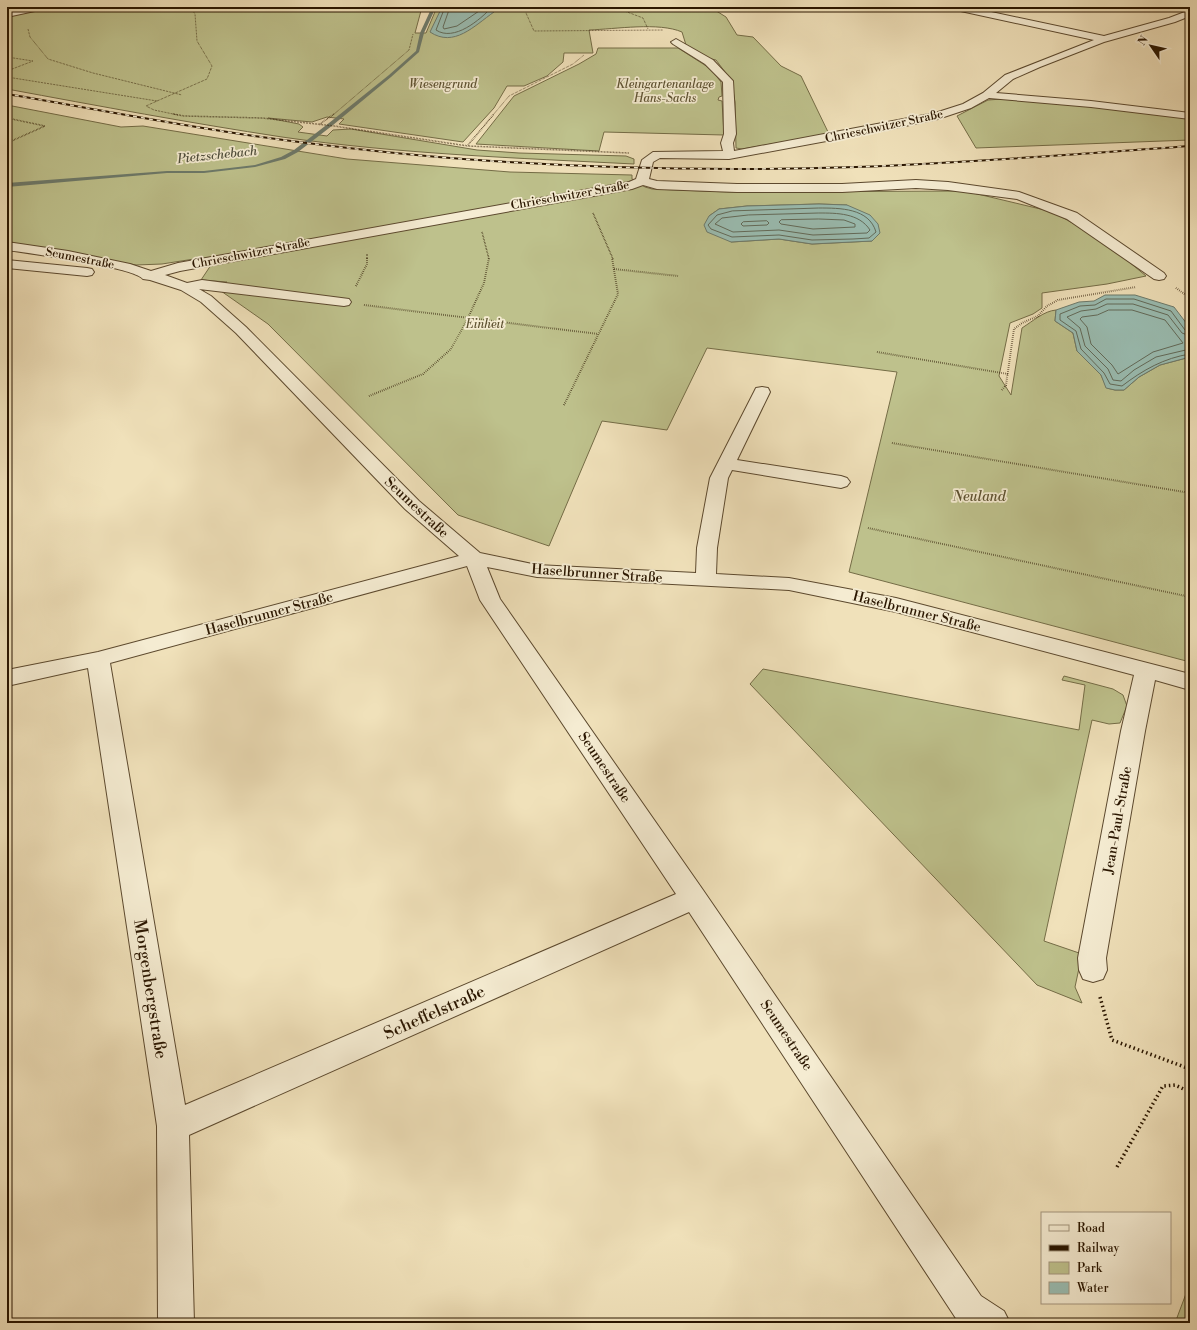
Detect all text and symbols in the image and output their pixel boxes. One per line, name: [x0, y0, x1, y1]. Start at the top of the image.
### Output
north arrow: [1131, 26, 1171, 66]
text: N: [1135, 33, 1152, 48]
park label: Wiesengrund: [409, 77, 478, 92]
park label: Kleingartenanlage Hans-Sachs: [616, 77, 714, 106]
street label: Chrieschwitzer Straße: [824, 107, 944, 146]
water label: Pietzschebach: [175, 143, 259, 167]
street label: Chrieschwitzer Straße: [510, 178, 631, 213]
street label: Chrieschwitzer Straße: [191, 235, 311, 272]
street label: Seumestraße: [44, 244, 116, 273]
park label: Einheit: [465, 317, 505, 332]
street label: Seumestraße: [380, 473, 452, 542]
park label: Neuland: [952, 488, 1007, 506]
street label: Haselbrunner Straße: [531, 560, 663, 588]
street label: Haselbrunner Straße: [851, 587, 983, 637]
street label: Haselbrunner Straße: [203, 588, 335, 640]
street label: Seumestraße: [574, 729, 634, 806]
street label: Jean-Paul-Straße: [1099, 765, 1136, 876]
street label: Morgenbergstraße: [128, 918, 172, 1061]
street label: Scheffelstraße: [380, 981, 489, 1045]
street label: Seumestraße: [756, 997, 816, 1074]
legend: [1041, 1212, 1171, 1304]
text: Road: [1077, 1221, 1105, 1236]
text: Railway: [1077, 1241, 1119, 1256]
text: Park: [1077, 1261, 1103, 1276]
text: Water: [1076, 1281, 1109, 1296]

